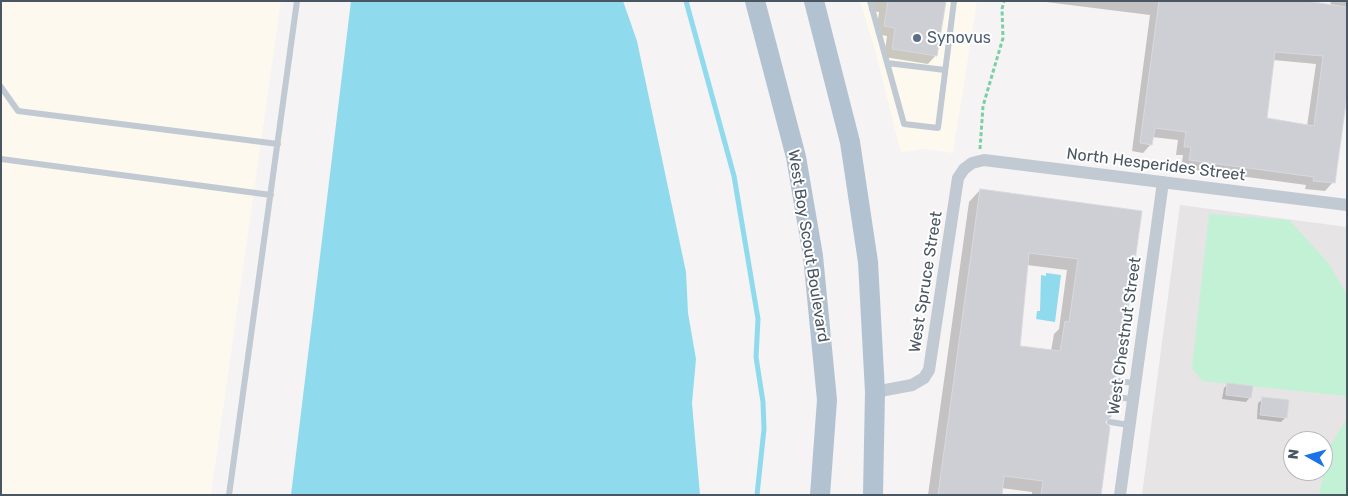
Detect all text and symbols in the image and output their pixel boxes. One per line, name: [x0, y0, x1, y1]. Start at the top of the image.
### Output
place label: Synovus: [927, 28, 991, 48]
marker: Synovus: [911, 32, 923, 44]
street label: North Hesperides Street: [1065, 144, 1247, 186]
street label: West Boy Scout Boulevard: [783, 148, 833, 344]
street label: West Spruce Street: [905, 210, 947, 354]
street label: West Chestnut Street: [1104, 256, 1146, 416]
north arrow: [1283, 431, 1333, 481]
text: N: [1285, 448, 1303, 460]

